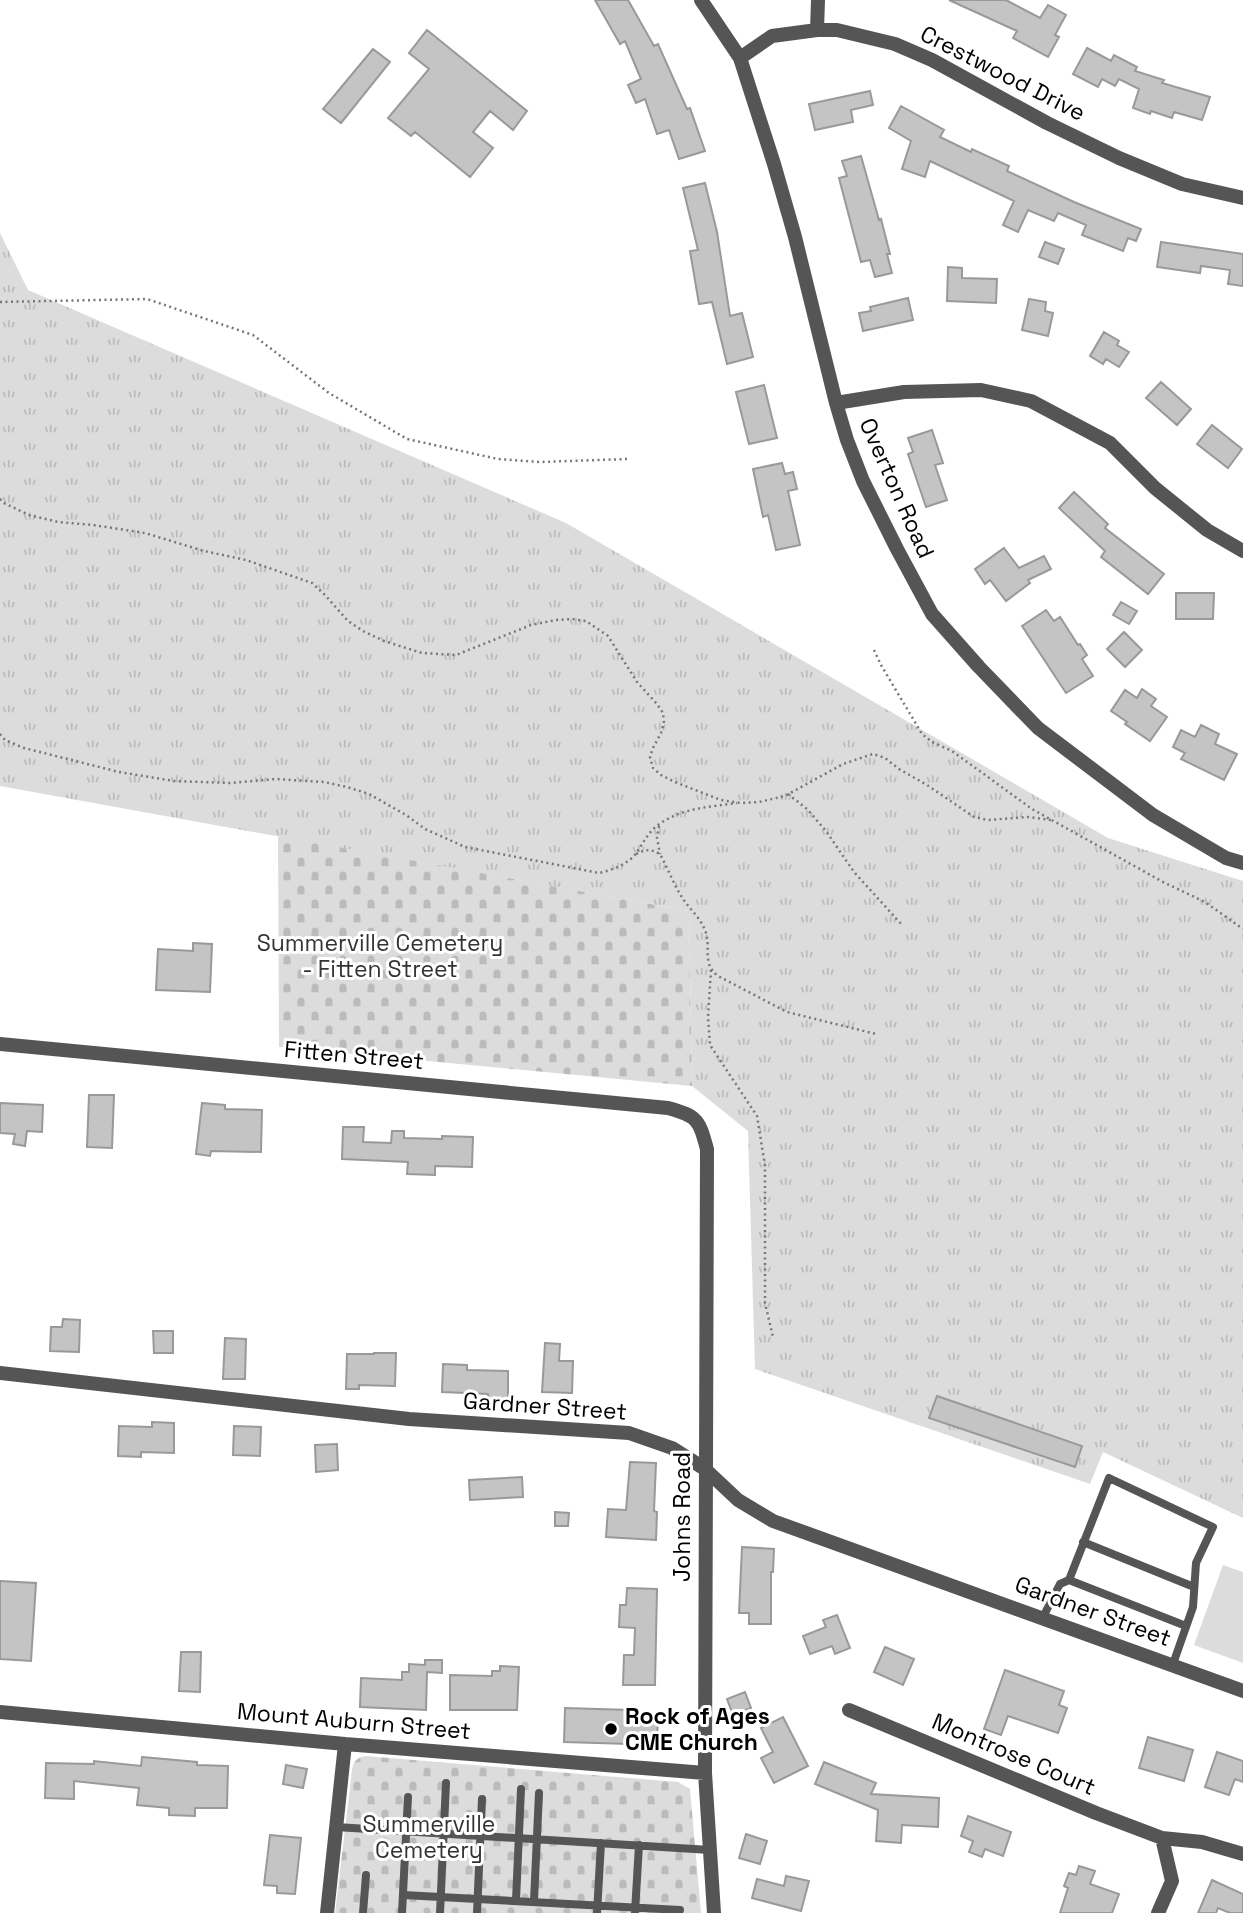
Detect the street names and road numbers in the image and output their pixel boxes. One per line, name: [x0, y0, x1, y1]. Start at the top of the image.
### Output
street label: Crestwood Drive: [915, 18, 1091, 128]
street label: Overton Road: [853, 413, 941, 563]
street label: Fitten Street: [283, 1034, 425, 1076]
street label: Gardner Street: [462, 1385, 628, 1427]
street label: Johns Road: [667, 1452, 697, 1582]
street label: Gardner Street: [1011, 1569, 1175, 1653]
street label: Mount Auburn Street: [236, 1696, 472, 1746]
street label: Montrose Court: [928, 1706, 1100, 1802]

